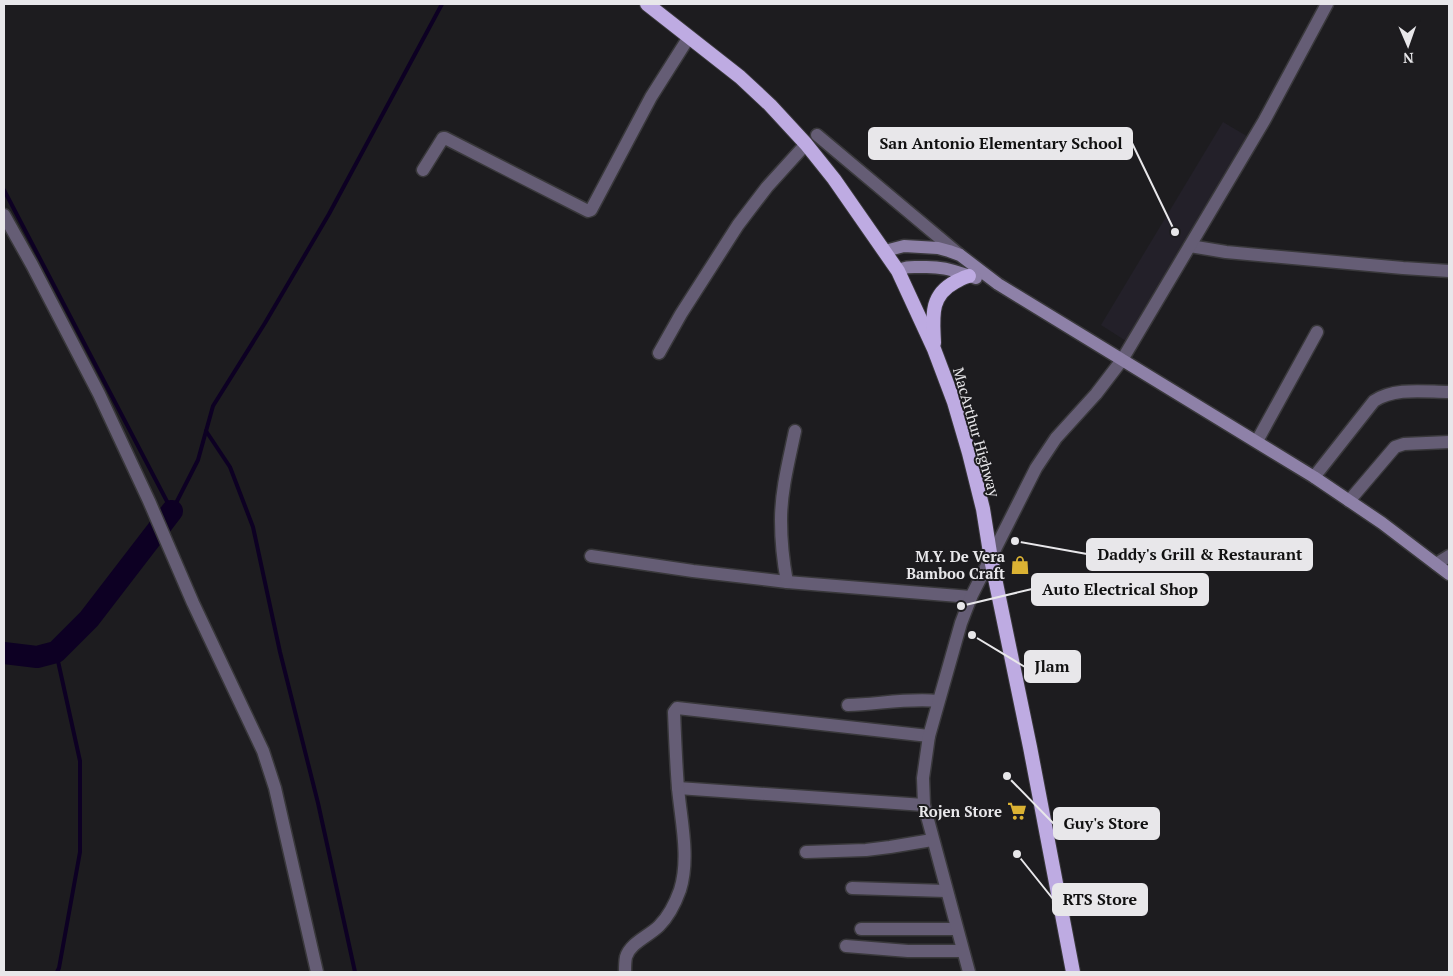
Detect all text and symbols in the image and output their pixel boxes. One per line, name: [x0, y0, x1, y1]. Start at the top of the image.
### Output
north arrow: [1383, 20, 1433, 70]
text: N: [1402, 49, 1414, 68]
callout: San Antonio Elementary School: [869, 128, 1132, 159]
text: San Antonio Elementary School: [879, 132, 1123, 154]
street label: MacArthur Highway: [949, 365, 1005, 500]
callout: Daddy's Grill & Restaurant: [1087, 539, 1312, 570]
text: Daddy's Grill & Restaurant: [1098, 543, 1303, 565]
place label: M.Y. De Vera Bamboo Craft: [906, 546, 1006, 583]
shop icon: M.Y. De Vera Bamboo Craft: [1009, 554, 1031, 576]
callout: Auto Electrical Shop: [1032, 574, 1208, 605]
text: Auto Electrical Shop: [1042, 578, 1198, 600]
callout: Jlam: [1025, 651, 1080, 682]
text: Jlam: [1035, 655, 1070, 677]
supermarket icon: Rojen Store: [1006, 800, 1028, 822]
place label: Rojen Store: [919, 801, 1002, 821]
callout: Guy's Store: [1054, 808, 1159, 839]
text: Guy's Store: [1063, 812, 1149, 834]
callout: RTS Store: [1053, 884, 1147, 915]
text: RTS Store: [1063, 888, 1138, 910]

